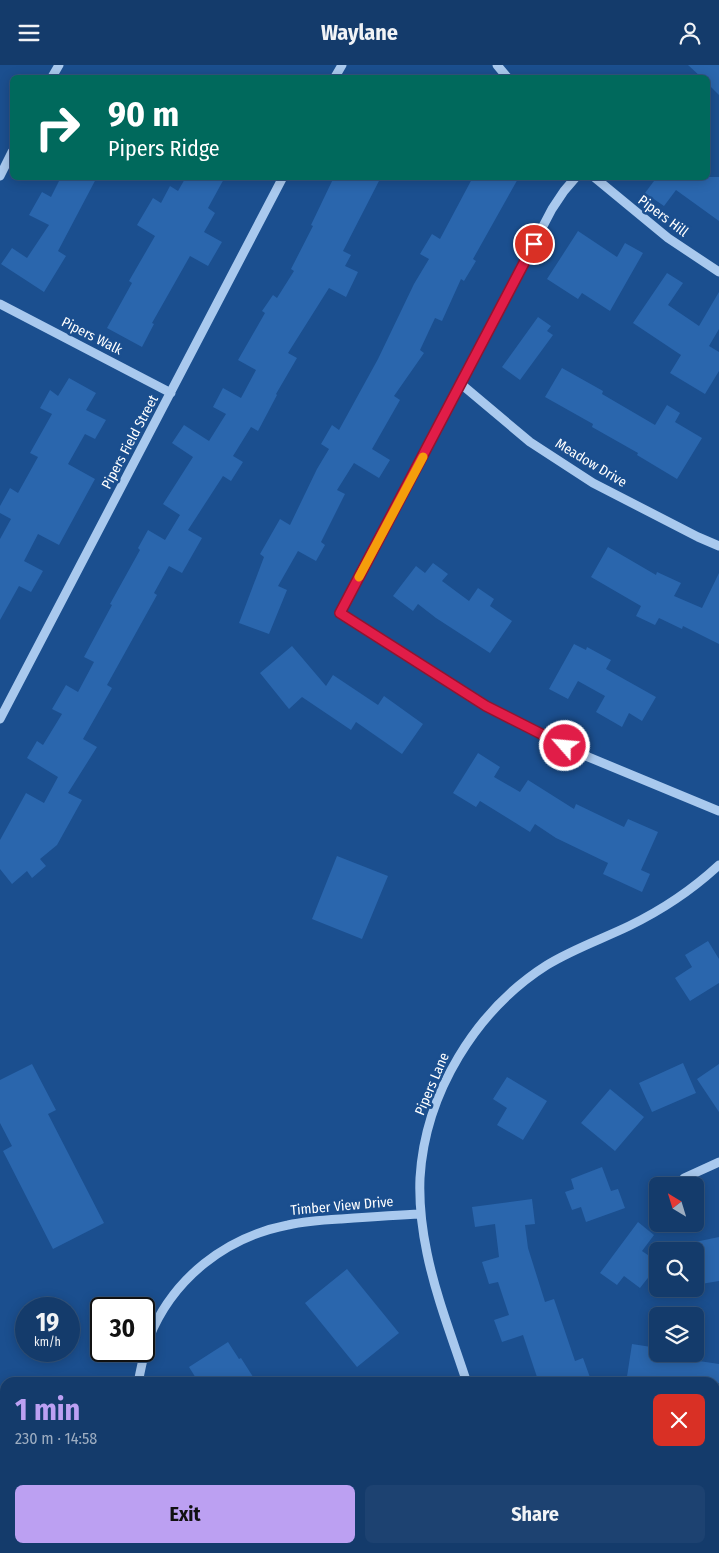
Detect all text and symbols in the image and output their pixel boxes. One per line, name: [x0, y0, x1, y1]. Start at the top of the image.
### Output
icon: menu: [15, 19, 43, 47]
text: Waylane: [321, 19, 398, 46]
icon: person: [676, 19, 704, 47]
text: 90 m: [108, 93, 179, 135]
icon: right: [25, 95, 90, 160]
text: Pipers Ridge: [108, 135, 220, 162]
street label: Pipers Hill: [634, 192, 692, 241]
pin: [513, 223, 555, 265]
icon: arrive: [520, 230, 548, 258]
street label: Pipers Walk: [59, 313, 126, 359]
street label: Pipers Field Street: [98, 392, 162, 492]
street label: Meadow Drive: [552, 435, 630, 491]
position arrow: [538, 719, 590, 771]
street label: Pipers Lane: [411, 1050, 453, 1118]
north arrow: [649, 1177, 704, 1233]
map controls: [649, 1177, 704, 1362]
street label: Timber View Drive: [290, 1193, 394, 1219]
button: search: [649, 1242, 704, 1297]
speed limit sign: 30: [90, 1297, 155, 1362]
button: layers: [649, 1307, 704, 1362]
text: 19: [36, 1308, 59, 1338]
text: km/h: [34, 1335, 61, 1349]
text: 1 min: [15, 1392, 80, 1428]
button: close: [653, 1394, 705, 1446]
text: 230 m · 14:58: [15, 1429, 97, 1448]
button: Exit: [15, 1485, 355, 1543]
button: Share: [365, 1485, 705, 1543]

